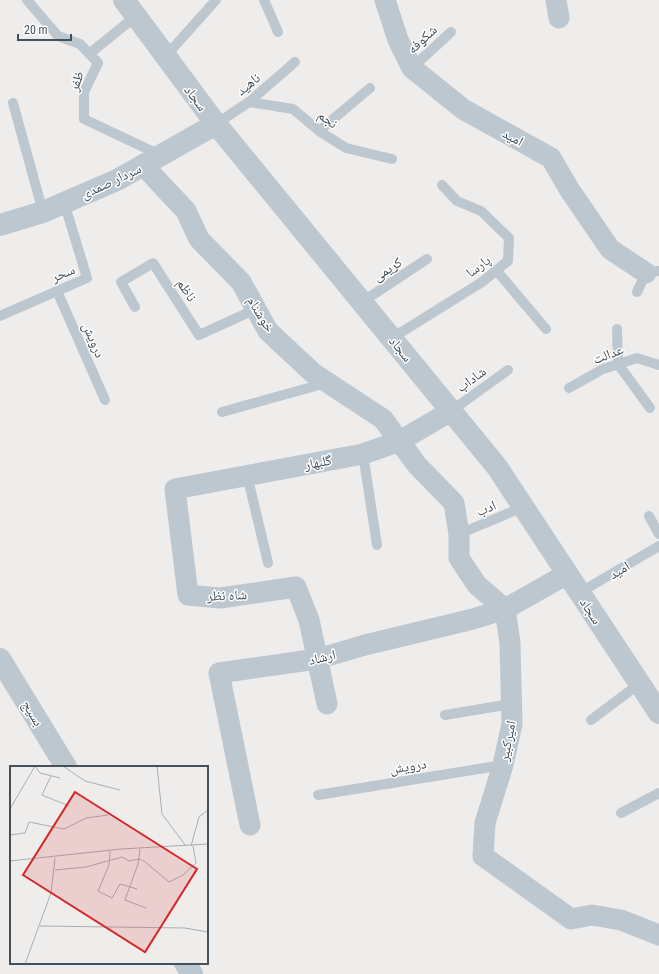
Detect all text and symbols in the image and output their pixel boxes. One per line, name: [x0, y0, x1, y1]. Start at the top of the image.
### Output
scale bar: [18, 16, 71, 42]
street label: شکوفه: [404, 21, 441, 57]
text: 20 m: [24, 23, 48, 37]
street label: ظفر: [65, 69, 88, 94]
street label: ناهید: [233, 69, 263, 99]
street label: سجاد: [181, 82, 211, 114]
street label: نجم: [314, 106, 341, 133]
street label: امید: [500, 125, 526, 149]
street label: سردار صمدی: [78, 160, 144, 203]
street label: پارسا: [463, 252, 494, 281]
street label: کریمی: [369, 254, 405, 285]
street label: سحر: [48, 261, 78, 286]
street label: ناظم: [172, 276, 200, 306]
street label: خوشنام: [242, 293, 278, 336]
street label: درویش: [79, 320, 109, 361]
street label: سجاد: [386, 333, 416, 365]
street label: عدالت: [590, 341, 626, 367]
street label: شاداب: [453, 363, 489, 395]
street label: گلبهار: [302, 451, 333, 474]
street label: ادب: [474, 497, 498, 520]
street label: امید: [606, 558, 632, 583]
street label: شاه نظر: [206, 586, 247, 605]
street label: سجاد: [577, 595, 605, 627]
street label: ارشاد: [307, 646, 337, 669]
street label: بسیج: [17, 697, 47, 730]
street label: امیرکبیر: [495, 719, 520, 764]
street label: درویش: [389, 755, 428, 778]
inset map: [10, 766, 208, 964]

